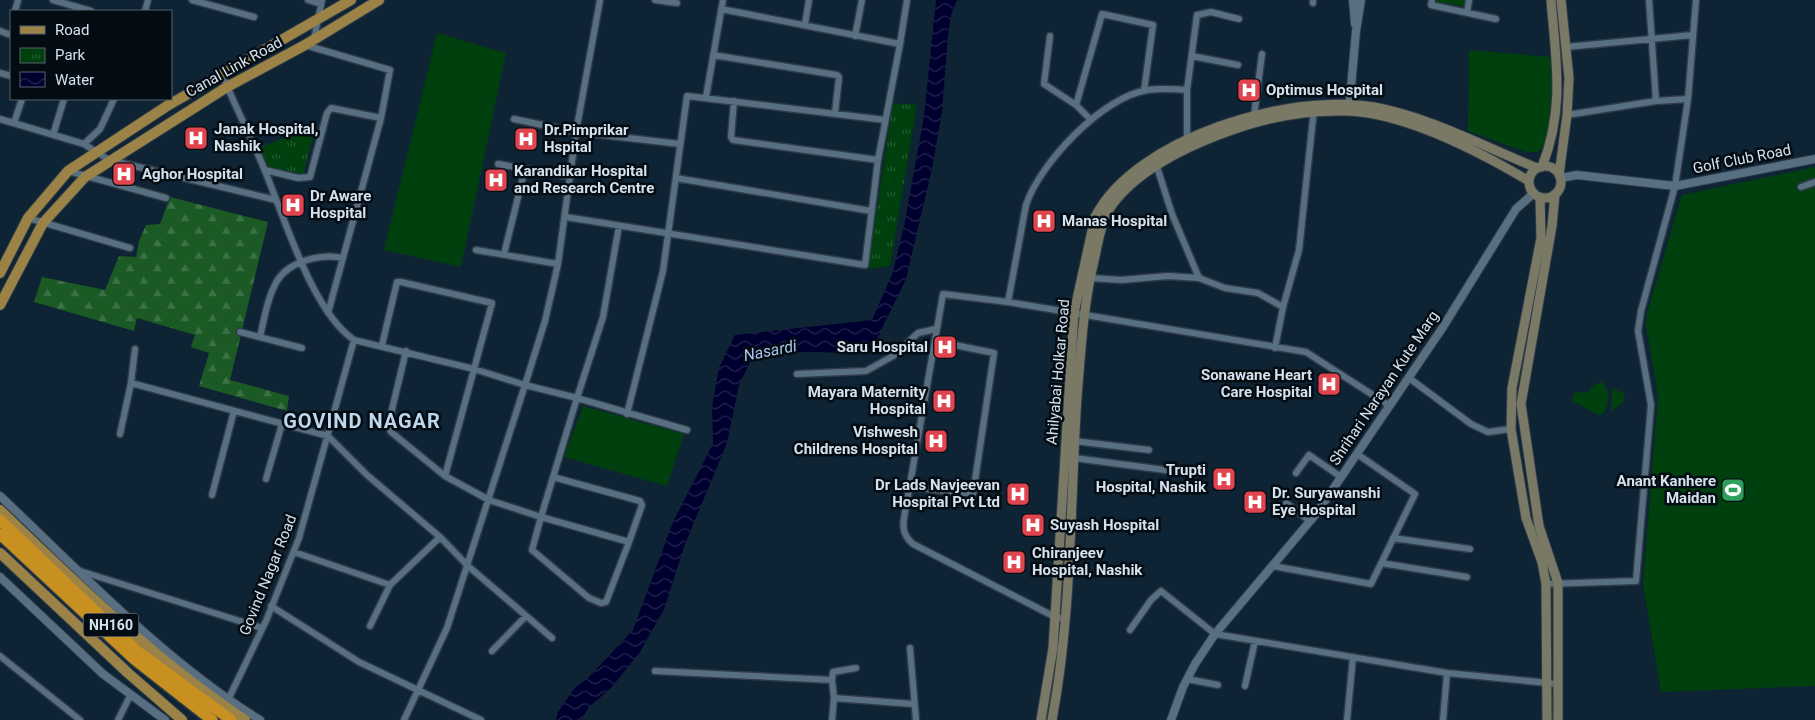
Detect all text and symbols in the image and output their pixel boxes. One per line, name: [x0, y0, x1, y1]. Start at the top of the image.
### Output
legend: [10, 10, 172, 100]
text: Road: [55, 21, 89, 39]
street label: Canal Link Road: [183, 33, 285, 101]
text: Park: [55, 46, 86, 64]
text: Water: [55, 71, 94, 89]
hospital icon: Optimus Hospital: [1236, 77, 1262, 103]
place label: Optimus Hospital: [1266, 81, 1383, 99]
place label: Janak Hospital, Nashik: [214, 120, 319, 155]
place label: Dr.Pimprikar Hspital: [544, 121, 629, 156]
hospital icon: Janak Hospital, Nashik: [183, 125, 209, 151]
hospital icon: Dr.Pimprikar Hspital: [513, 126, 539, 152]
street label: Golf Club Road: [1691, 141, 1793, 177]
hospital icon: Aghor Hospital: [111, 161, 137, 187]
place label: Karandikar Hospital and Research Centre: [514, 162, 654, 197]
place label: Aghor Hospital: [142, 165, 243, 183]
hospital icon: Karandikar Hospital and Research Centre: [483, 167, 509, 193]
place label: Dr Aware Hospital: [310, 187, 371, 222]
hospital icon: Dr Aware Hospital: [280, 192, 306, 218]
hospital icon: Manas Hospital: [1031, 208, 1057, 234]
place label: Manas Hospital: [1062, 212, 1167, 230]
street label: Ahilyabai Holkar Road: [1043, 298, 1073, 446]
street label: Shrihari Narayan Kute Marg: [1326, 307, 1442, 469]
hospital icon: Saru Hospital: [932, 334, 958, 360]
water label: Nasardi: [742, 336, 798, 365]
place label: Saru Hospital: [837, 338, 928, 356]
place label: Sonawane Heart Care Hospital: [1201, 366, 1312, 401]
hospital icon: Sonawane Heart Care Hospital: [1316, 371, 1342, 397]
place label: Mayara Maternity Hospital: [808, 383, 926, 418]
hospital icon: Mayara Maternity Hospital: [931, 388, 957, 414]
district label: GOVIND NAGAR: [283, 409, 441, 433]
place label: Vishwesh Childrens Hospital: [794, 423, 918, 458]
hospital icon: Vishwesh Childrens Hospital: [923, 428, 949, 454]
place label: Trupti Hospital, Nashik: [1096, 461, 1207, 496]
hospital icon: Trupti Hospital, Nashik: [1211, 466, 1237, 492]
place label: Anant Kanhere Maidan: [1617, 472, 1716, 507]
place label: Dr Lads Navjeevan Hospital Pvt Ltd: [875, 476, 1000, 511]
sports icon: Anant Kanhere Maidan: [1720, 477, 1746, 503]
hospital icon: Dr Lads Navjeevan Hospital Pvt Ltd: [1005, 481, 1031, 507]
place label: Dr. Suryawanshi Eye Hospital: [1272, 484, 1380, 519]
hospital icon: Dr. Suryawanshi Eye Hospital: [1242, 489, 1268, 515]
street label: Govind Nagar Road: [236, 512, 300, 638]
hospital icon: Suyash Hospital: [1020, 512, 1046, 538]
place label: Suyash Hospital: [1050, 516, 1159, 534]
place label: Chiranjeev Hospital, Nashik: [1032, 544, 1143, 579]
hospital icon: Chiranjeev Hospital, Nashik: [1001, 549, 1027, 575]
road number: NH160: [84, 614, 138, 636]

